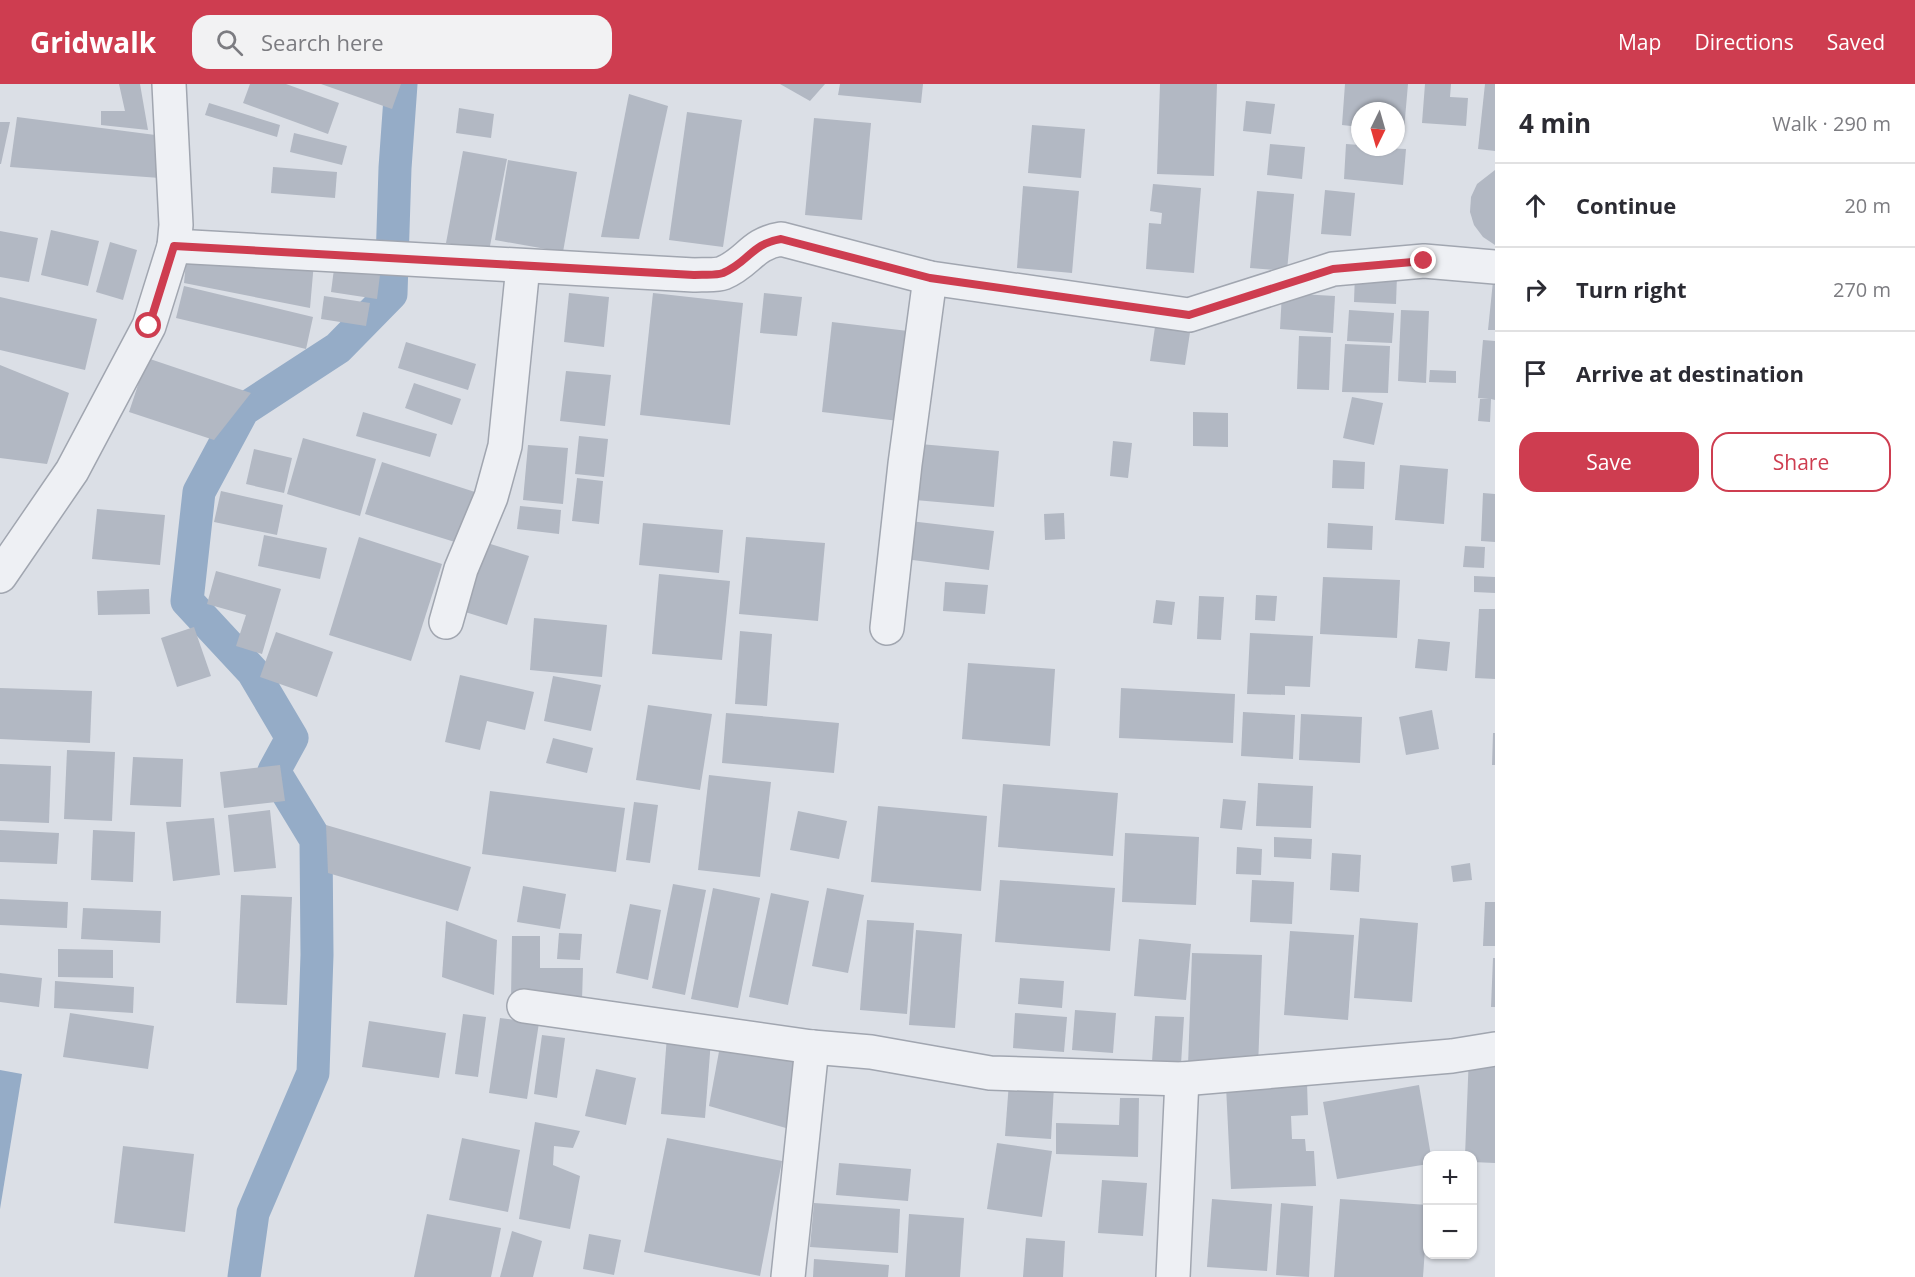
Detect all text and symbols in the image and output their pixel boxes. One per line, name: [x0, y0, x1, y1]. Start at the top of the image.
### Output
search box: [192, 15, 612, 69]
text: Gridwalk: [30, 23, 156, 61]
icon: search: [213, 26, 246, 59]
text: Search here: [261, 27, 384, 57]
text: Map: [1618, 28, 1661, 56]
text: Directions: [1694, 28, 1794, 56]
text: Saved: [1827, 28, 1885, 56]
north arrow: [1351, 102, 1405, 156]
text: 4 min: [1519, 105, 1591, 141]
text: Walk · 290 m: [1772, 110, 1891, 137]
icon: ahead: [1519, 189, 1552, 222]
text: Continue: [1576, 190, 1676, 220]
text: 20 m: [1844, 192, 1891, 219]
route end: [1410, 247, 1436, 273]
icon: right: [1519, 273, 1552, 306]
text: Turn right: [1576, 274, 1687, 304]
text: 270 m: [1833, 276, 1891, 303]
route start: [135, 312, 161, 338]
icon: arrive: [1519, 357, 1552, 390]
text: Arrive at destination: [1576, 358, 1804, 388]
button: Save: [1519, 432, 1699, 492]
button: Share: [1711, 432, 1891, 492]
map controls: [1423, 1151, 1477, 1259]
button: +: [1423, 1151, 1477, 1205]
button: −: [1423, 1205, 1477, 1259]

